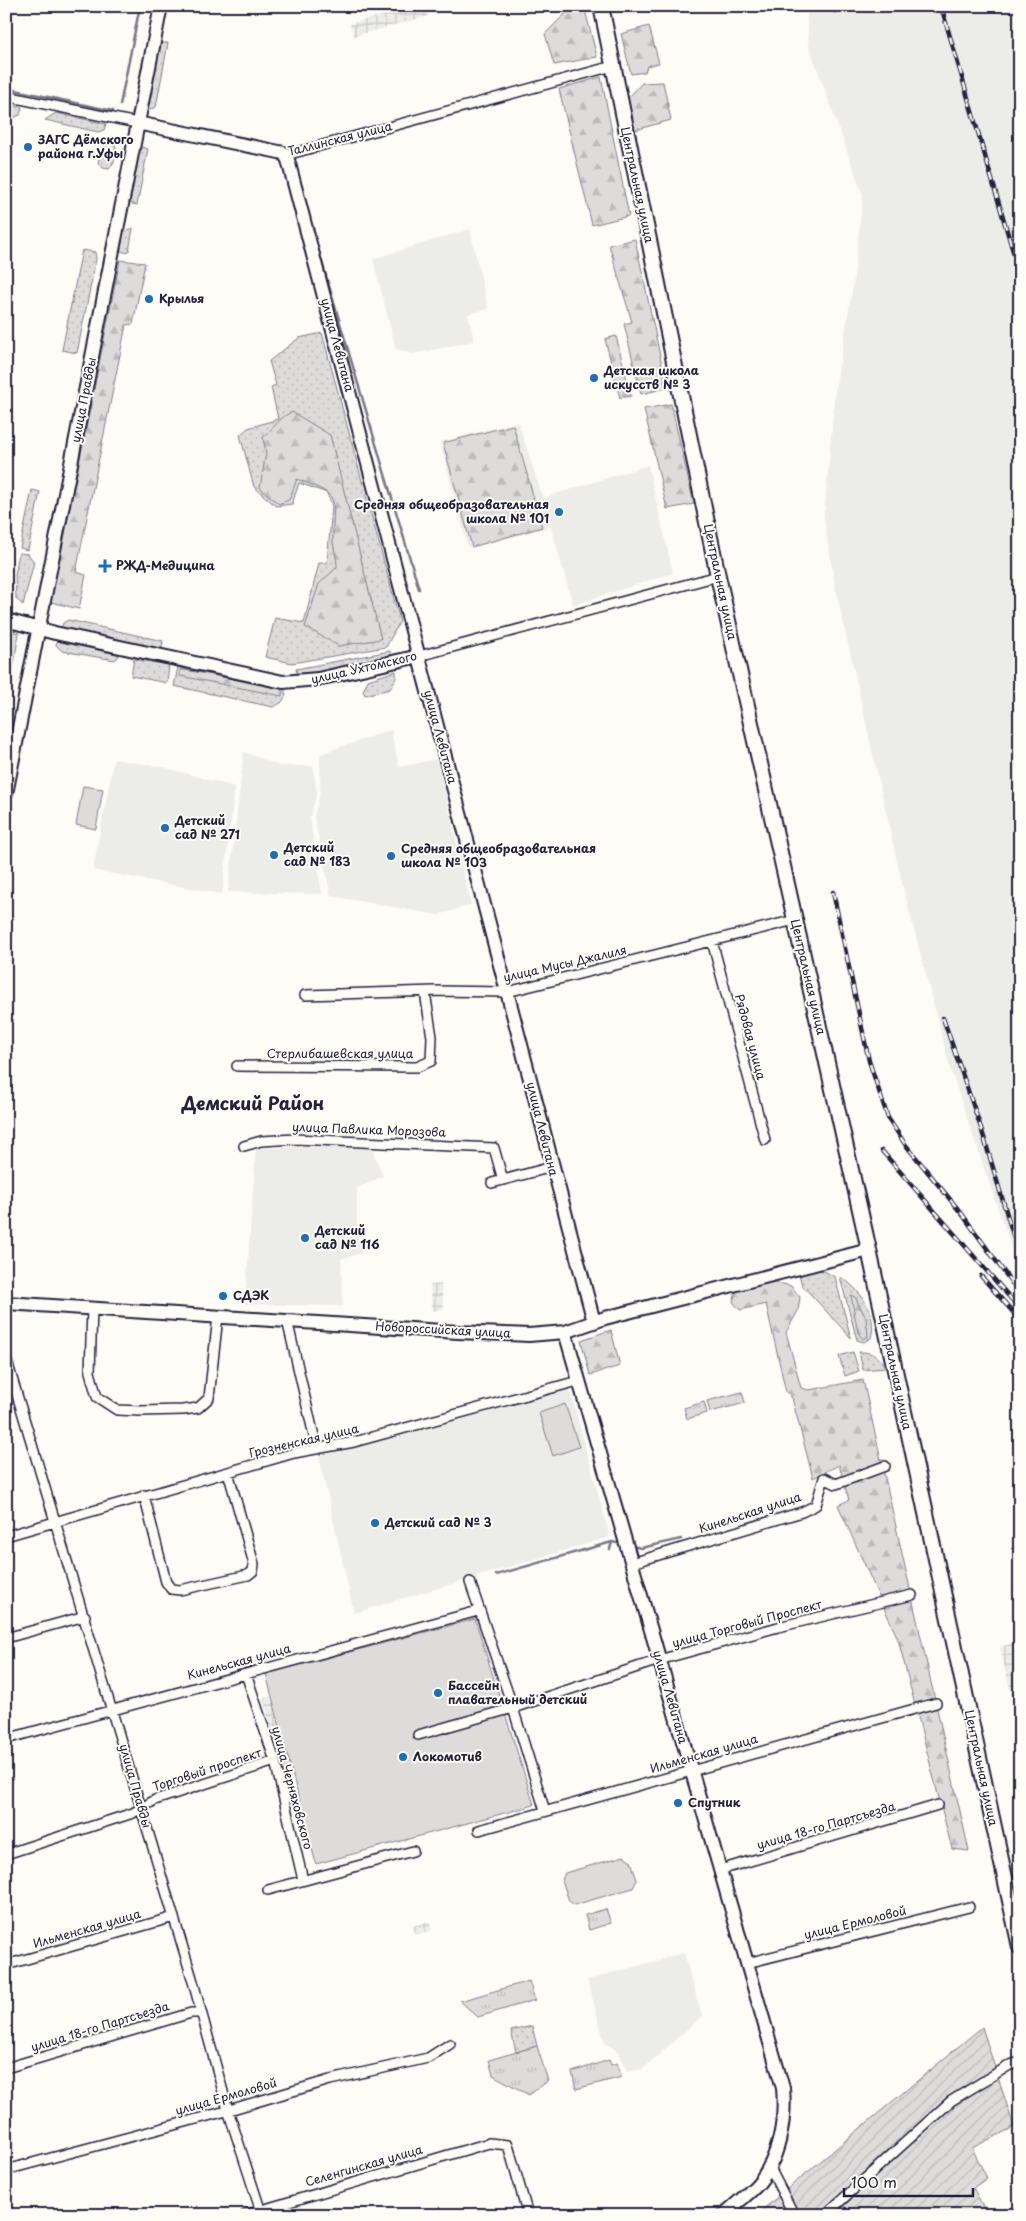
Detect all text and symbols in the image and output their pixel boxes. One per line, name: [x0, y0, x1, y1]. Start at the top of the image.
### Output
street label: Таллинская улица: [286, 116, 394, 160]
street label: Центральная улица: [617, 125, 659, 245]
place label: ЗАГС Дёмского района г.Уфы: [37, 130, 133, 162]
marker: ЗАГС Дёмского района г.Уфы: [22, 141, 34, 153]
place label: Крылья: [159, 289, 204, 307]
marker: Крылья: [143, 293, 155, 305]
street label: улица Левитана: [317, 296, 359, 394]
street label: улица Правды: [66, 356, 100, 444]
place label: Детская школа искусств № 3: [603, 361, 699, 393]
marker: Детская школа искусств № 3: [588, 372, 600, 384]
place label: Средняя общеобразовательная школа № 101: [354, 495, 549, 527]
marker: Средняя общеобразовательная школа № 101: [553, 506, 565, 518]
street label: Центральная улица: [700, 522, 742, 642]
place label: РЖД-Медицина: [116, 556, 216, 574]
marker: РЖД-Медицина: [98, 559, 112, 573]
street label: улица Ухтомского: [309, 646, 419, 688]
street label: улица Левитана: [420, 688, 462, 786]
place label: Детский сад № 271: [174, 811, 240, 843]
marker: Детский сад № 271: [159, 822, 171, 834]
place label: Детский сад № 183: [283, 838, 350, 870]
place label: Средняя общеобразовательная школа № 103: [401, 839, 596, 871]
marker: Детский сад № 183: [268, 849, 280, 861]
marker: Средняя общеобразовательная школа № 103: [385, 850, 397, 862]
street label: Центральная улица: [787, 917, 831, 1037]
street label: улица Мусы Джалиля: [501, 940, 628, 986]
street label: Рядовая улица: [731, 992, 771, 1082]
street label: Стерлибашевская улица: [267, 1044, 414, 1062]
street label: улица Левитана: [523, 1080, 563, 1178]
district label: Демский Район: [181, 1089, 324, 1116]
street label: улица Павлика Морозова: [292, 1117, 447, 1141]
place label: Детский сад № 116: [314, 1221, 380, 1253]
marker: Детский сад № 116: [299, 1232, 311, 1244]
place label: СДЭК: [233, 1286, 269, 1304]
marker: СДЭК: [217, 1290, 229, 1302]
street label: Центральная улица: [875, 1312, 917, 1432]
street label: Новороссийская улица: [375, 1316, 512, 1342]
street label: Грозненская улица: [247, 1419, 361, 1461]
street label: Кинельская улица: [696, 1487, 804, 1537]
place label: Детский сад № 3: [384, 1513, 492, 1531]
marker: Детский сад № 3: [369, 1517, 381, 1529]
street label: улица Торговый Проспект: [670, 1594, 824, 1652]
street label: Кинельская улица: [185, 1638, 293, 1684]
street label: улица Левитана: [649, 1648, 693, 1746]
place label: Бассейн плавательный детский: [448, 1676, 587, 1708]
marker: Бассейн плавательный детский: [432, 1687, 444, 1699]
street label: Центральная улица: [961, 1708, 1003, 1828]
street label: улица Черняховского: [268, 1724, 318, 1852]
street label: Ильменская улица: [648, 1729, 760, 1777]
street label: улица Правды: [115, 1742, 157, 1830]
street label: Торговый проспект: [150, 1743, 264, 1795]
place label: Локомотив: [413, 1747, 482, 1765]
marker: Локомотив: [397, 1751, 409, 1763]
place label: Спутник: [688, 1793, 741, 1811]
street label: улица 18-го Партсъезда: [754, 1796, 898, 1853]
marker: Спутник: [672, 1797, 684, 1809]
street label: улица Ермоловой: [802, 1901, 908, 1943]
street label: Ильменская улица: [31, 1904, 143, 1952]
street label: улица 18-го Партсъезда: [28, 1996, 171, 2056]
street label: улица Ермоловой: [173, 2073, 279, 2119]
street label: Селенгинская улица: [303, 2140, 425, 2190]
scale bar: [844, 2166, 972, 2198]
text: 100 m: [851, 2170, 897, 2193]

